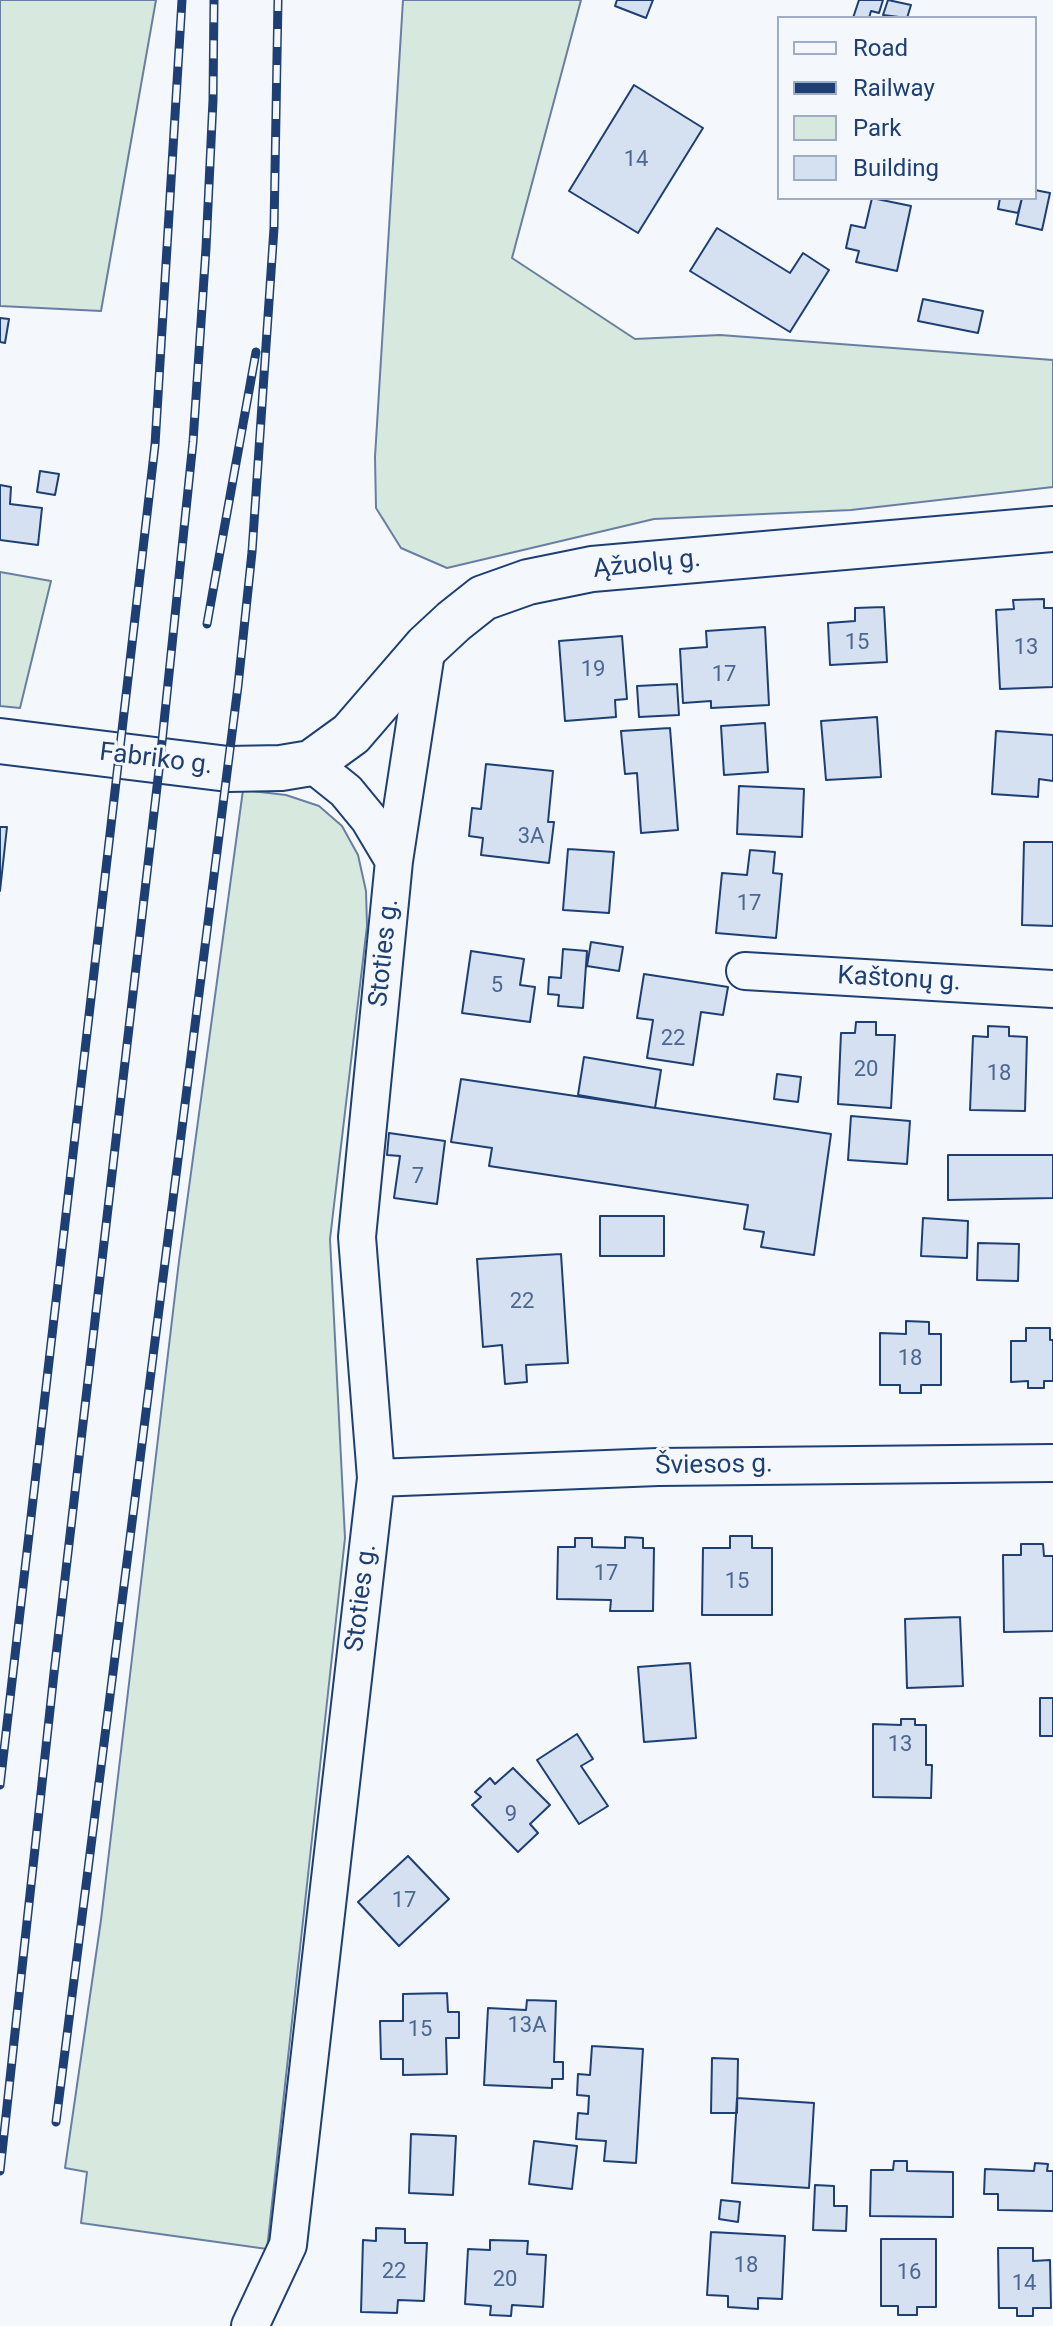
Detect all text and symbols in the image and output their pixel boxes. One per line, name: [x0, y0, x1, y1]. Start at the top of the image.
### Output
legend: [777, 16, 1037, 200]
text: Road: [853, 34, 908, 62]
text: Railway: [853, 74, 935, 102]
text: Park: [853, 114, 901, 142]
house number: 14: [624, 147, 648, 173]
text: Building: [853, 154, 939, 182]
street label: Ąžuolų g.: [592, 544, 702, 586]
house number: 15: [845, 630, 869, 656]
house number: 13: [1014, 635, 1038, 661]
house number: 19: [581, 657, 605, 683]
house number: 17: [712, 662, 736, 688]
street label: Fabriko g.: [98, 738, 214, 782]
house number: 3A: [518, 824, 544, 850]
house number: 17: [737, 891, 761, 917]
street label: Stoties g.: [364, 897, 406, 1009]
street label: Kaštonų g.: [836, 961, 962, 999]
house number: 5: [491, 973, 503, 999]
house number: 22: [661, 1026, 685, 1052]
house number: 20: [854, 1057, 878, 1083]
house number: 18: [987, 1061, 1011, 1087]
house number: 7: [412, 1164, 424, 1190]
house number: 22: [510, 1289, 534, 1315]
house number: 18: [898, 1346, 922, 1372]
street label: Šviesos g.: [655, 1449, 773, 1483]
street label: Stoties g.: [340, 1542, 384, 1654]
house number: 17: [594, 1561, 618, 1587]
house number: 15: [725, 1569, 749, 1595]
house number: 13: [888, 1732, 912, 1758]
house number: 9: [505, 1802, 517, 1828]
house number: 17: [392, 1888, 416, 1914]
house number: 13A: [507, 2013, 547, 2039]
house number: 15: [408, 2017, 432, 2043]
house number: 18: [734, 2253, 758, 2279]
house number: 22: [382, 2259, 406, 2285]
house number: 16: [897, 2260, 921, 2286]
house number: 20: [493, 2267, 517, 2293]
house number: 14: [1012, 2271, 1036, 2297]

